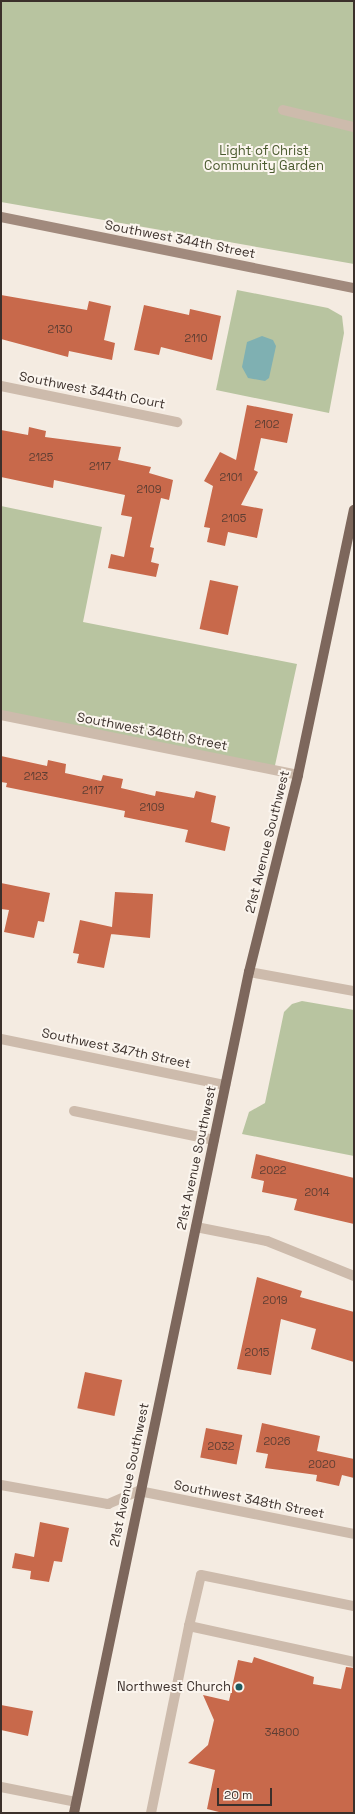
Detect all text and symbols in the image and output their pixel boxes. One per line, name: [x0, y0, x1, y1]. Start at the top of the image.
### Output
park label: Light of Christ Community Garden: [204, 144, 324, 175]
street label: Southwest 344th Street: [103, 218, 257, 262]
house number: 2130: [48, 322, 72, 336]
house number: 2110: [185, 331, 207, 345]
street label: Southwest 344th Court: [18, 369, 166, 413]
house number: 2102: [255, 417, 279, 431]
house number: 2125: [29, 450, 53, 464]
house number: 2117: [89, 459, 111, 473]
house number: 2101: [220, 470, 242, 484]
house number: 2109: [136, 482, 162, 496]
house number: 2105: [222, 511, 246, 525]
street label: Southwest 346th Street: [76, 710, 228, 754]
house number: 2123: [24, 769, 48, 783]
street label: 21st Avenue Southwest: [243, 769, 293, 915]
house number: 2117: [82, 783, 104, 797]
house number: 2109: [139, 800, 165, 814]
street label: Southwest 347th Street: [40, 1026, 192, 1072]
street label: 21st Avenue Southwest: [174, 1084, 220, 1232]
house number: 2022: [260, 1163, 286, 1177]
house number: 2014: [304, 1185, 330, 1199]
house number: 2019: [262, 1293, 288, 1307]
house number: 2015: [245, 1345, 269, 1359]
street label: 21st Avenue Southwest: [107, 1401, 153, 1549]
house number: 2026: [263, 1434, 291, 1448]
house number: 2032: [208, 1439, 234, 1453]
house number: 2020: [308, 1457, 336, 1471]
street label: Southwest 348th Street: [172, 1478, 326, 1522]
place label: Northwest Church: [117, 1679, 231, 1695]
marker: Northwest Church: [234, 1682, 244, 1692]
house number: 34800: [265, 1725, 299, 1739]
scale bar: [219, 1780, 274, 1806]
text: 20 m: [224, 1787, 252, 1803]

